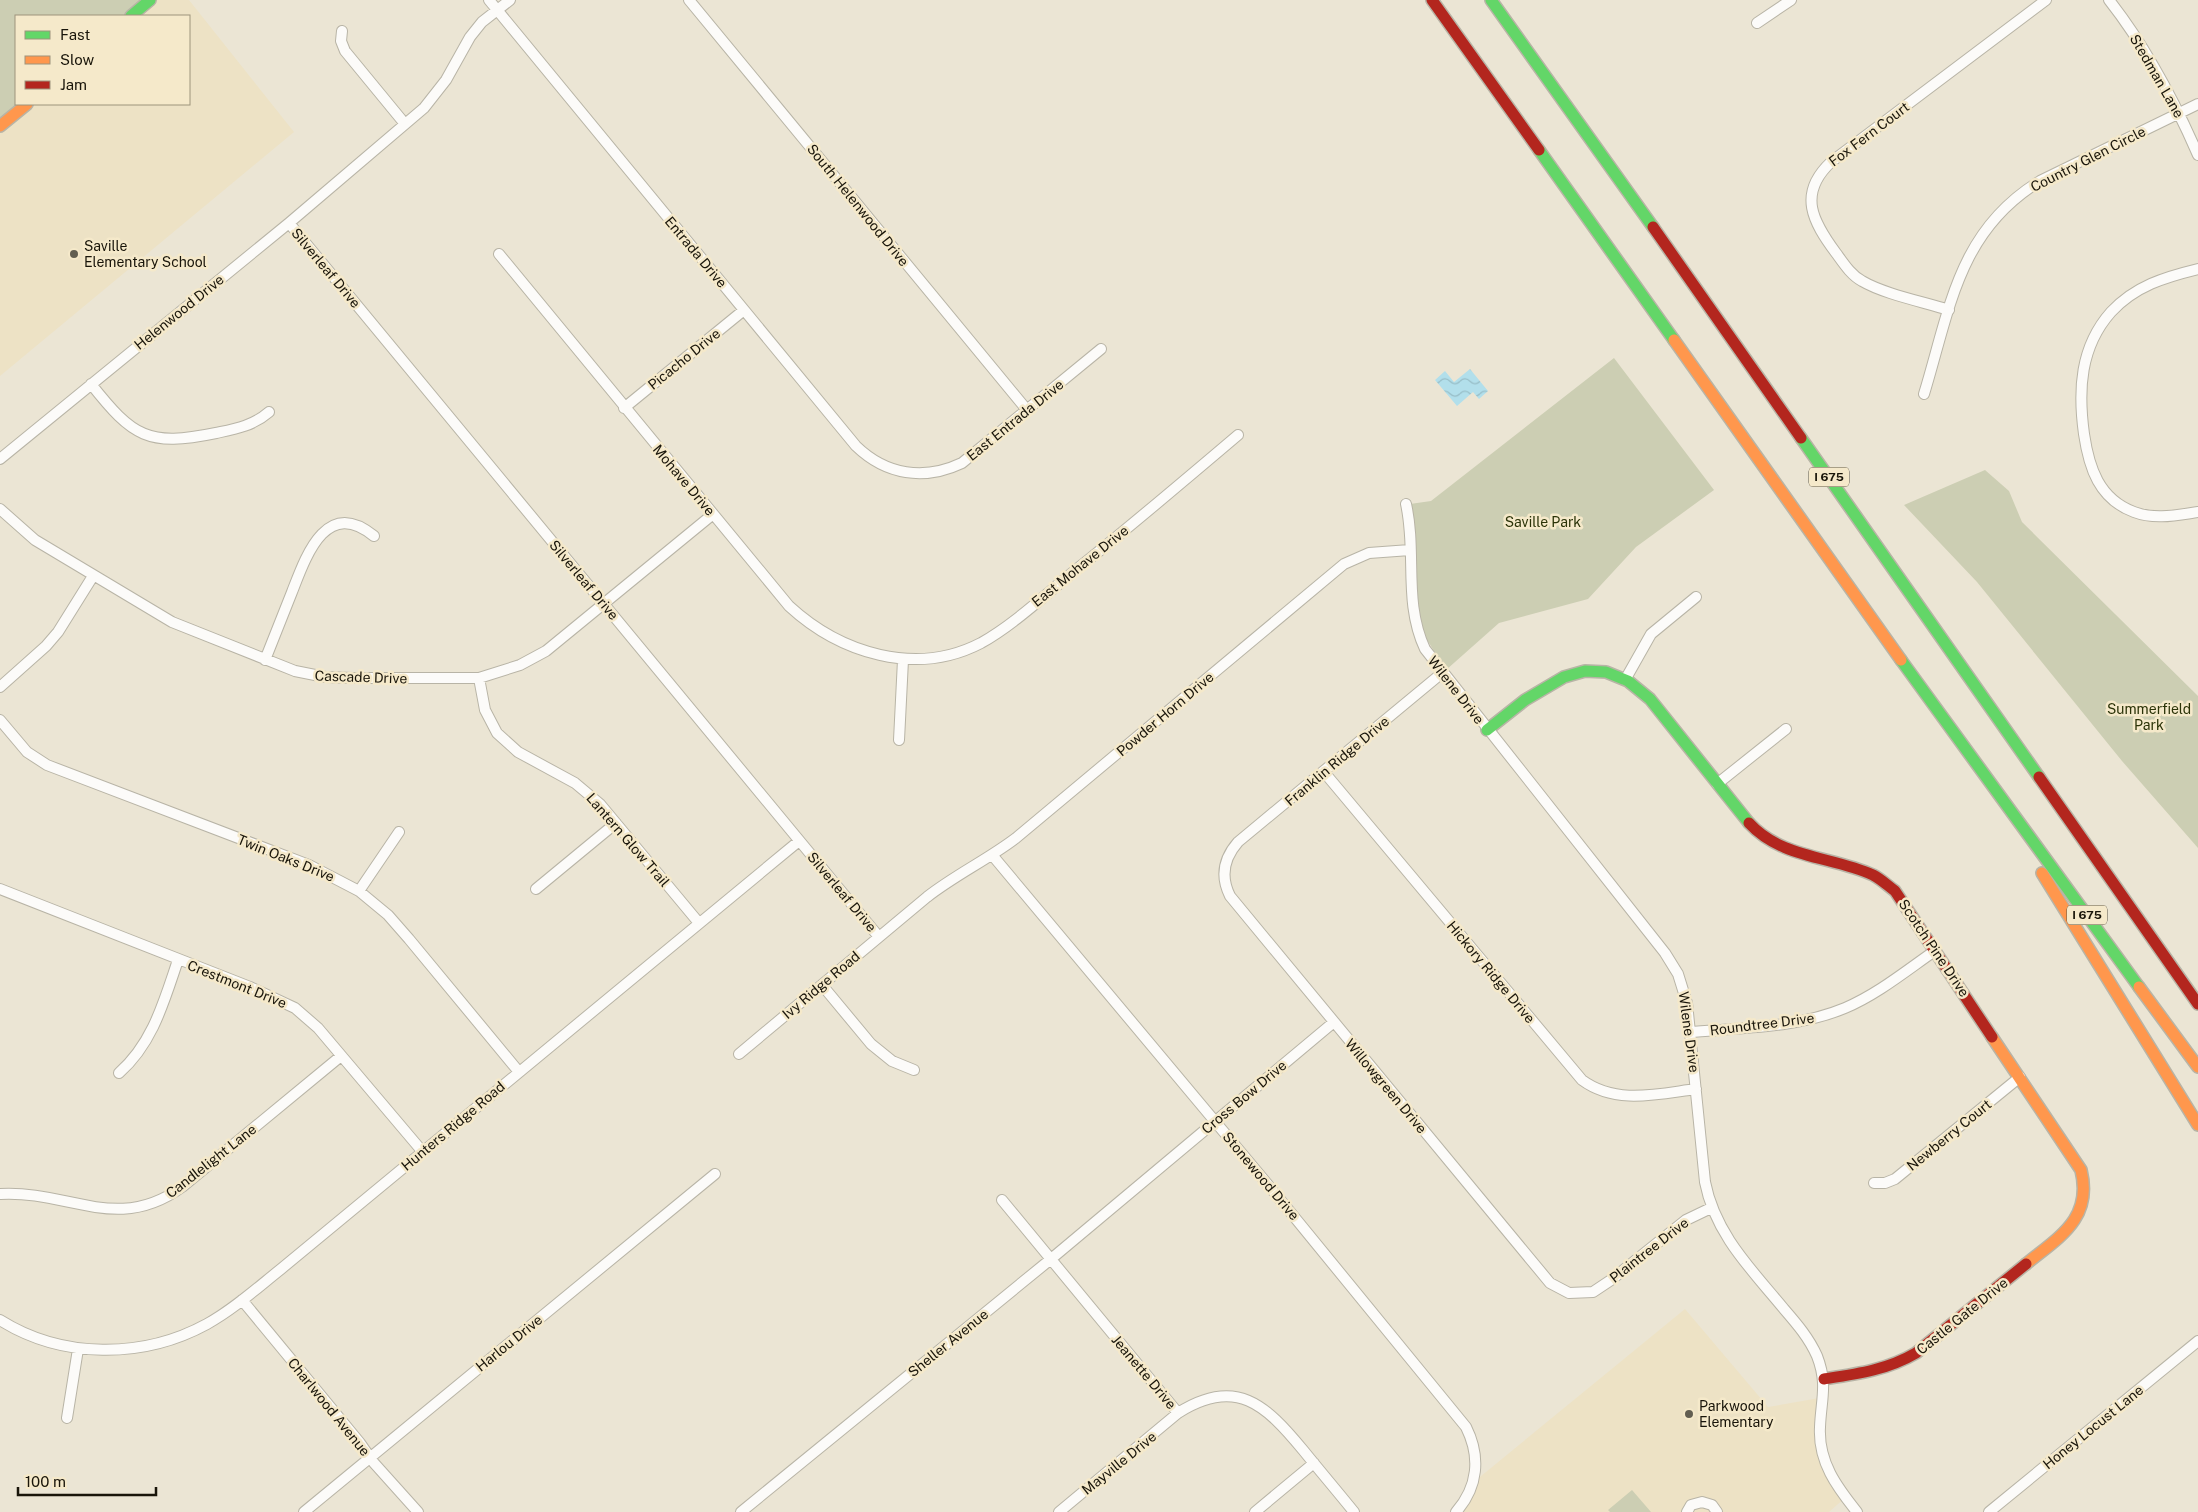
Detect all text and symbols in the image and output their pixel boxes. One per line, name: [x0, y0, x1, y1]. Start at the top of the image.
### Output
legend: [15, 15, 190, 105]
text: Fast: [60, 26, 90, 43]
street label: Stedman Lane: [2127, 31, 2187, 121]
text: Slow: [60, 51, 95, 68]
text: Jam: [60, 76, 87, 93]
street label: Fox Fern Court: [1826, 99, 1912, 169]
street label: Country Glen Circle: [2028, 123, 2148, 195]
street label: South Helenwood Drive: [804, 141, 912, 269]
street label: Entrada Drive: [662, 213, 730, 291]
street label: Silverleaf Drive: [288, 225, 364, 311]
place label: Saville Elementary School: [84, 238, 207, 270]
marker: Saville Elementary School: [68, 248, 80, 260]
street label: Helenwood Drive: [131, 271, 227, 353]
street label: Picacho Drive: [645, 325, 723, 393]
street label: East Entrada Drive: [963, 376, 1067, 464]
street label: Mohave Drive: [650, 441, 718, 519]
road number: I 675: [1809, 468, 1849, 487]
park label: Saville Park: [1505, 514, 1581, 530]
street label: East Mohave Drive: [1029, 522, 1132, 610]
street label: Silverleaf Drive: [546, 537, 622, 623]
street label: Wilene Drive: [1425, 653, 1487, 727]
street label: Cascade Drive: [314, 667, 408, 687]
street label: Powder Horn Drive: [1113, 669, 1217, 759]
park label: Summerfield Park: [2107, 701, 2191, 733]
street label: Franklin Ridge Drive: [1282, 713, 1392, 809]
street label: Lantern Glow Trail: [583, 790, 673, 890]
street label: Twin Oaks Drive: [235, 831, 337, 885]
street label: Silverleaf Drive: [804, 849, 880, 935]
street label: Scotch Pine Drive: [1895, 896, 1973, 1000]
road number: I 675: [2067, 906, 2107, 924]
street label: Hickory Ridge Drive: [1444, 918, 1538, 1026]
street label: Ivy Ridge Road: [779, 948, 863, 1022]
street label: Crestmont Drive: [185, 957, 289, 1011]
street label: Wilene Drive: [1675, 991, 1703, 1074]
street label: Roundtree Drive: [1709, 1010, 1815, 1038]
street label: Willowgreen Drive: [1342, 1036, 1430, 1136]
street label: Cross Bow Drive: [1198, 1057, 1290, 1137]
street label: Hunters Ridge Road: [398, 1078, 508, 1174]
street label: Newberry Court: [1904, 1096, 1994, 1174]
street label: Candlelight Lane: [163, 1121, 259, 1201]
street label: Stonewood Drive: [1219, 1129, 1303, 1223]
street label: Plaintree Drive: [1606, 1214, 1692, 1286]
street label: Castle Gate Drive: [1913, 1274, 2011, 1358]
street label: Sheller Avenue: [905, 1306, 991, 1380]
street label: Harlou Drive: [473, 1311, 545, 1375]
street label: Jeanette Drive: [1108, 1332, 1180, 1412]
street label: Charlwood Avenue: [285, 1355, 373, 1459]
street label: Honey Locust Lane: [2040, 1382, 2146, 1472]
place label: Parkwood Elementary: [1699, 1398, 1774, 1430]
marker: Parkwood Elementary: [1683, 1408, 1695, 1420]
street label: Mayville Drive: [1079, 1428, 1159, 1498]
scale bar: [18, 1464, 155, 1496]
text: 100 m: [25, 1473, 66, 1490]

